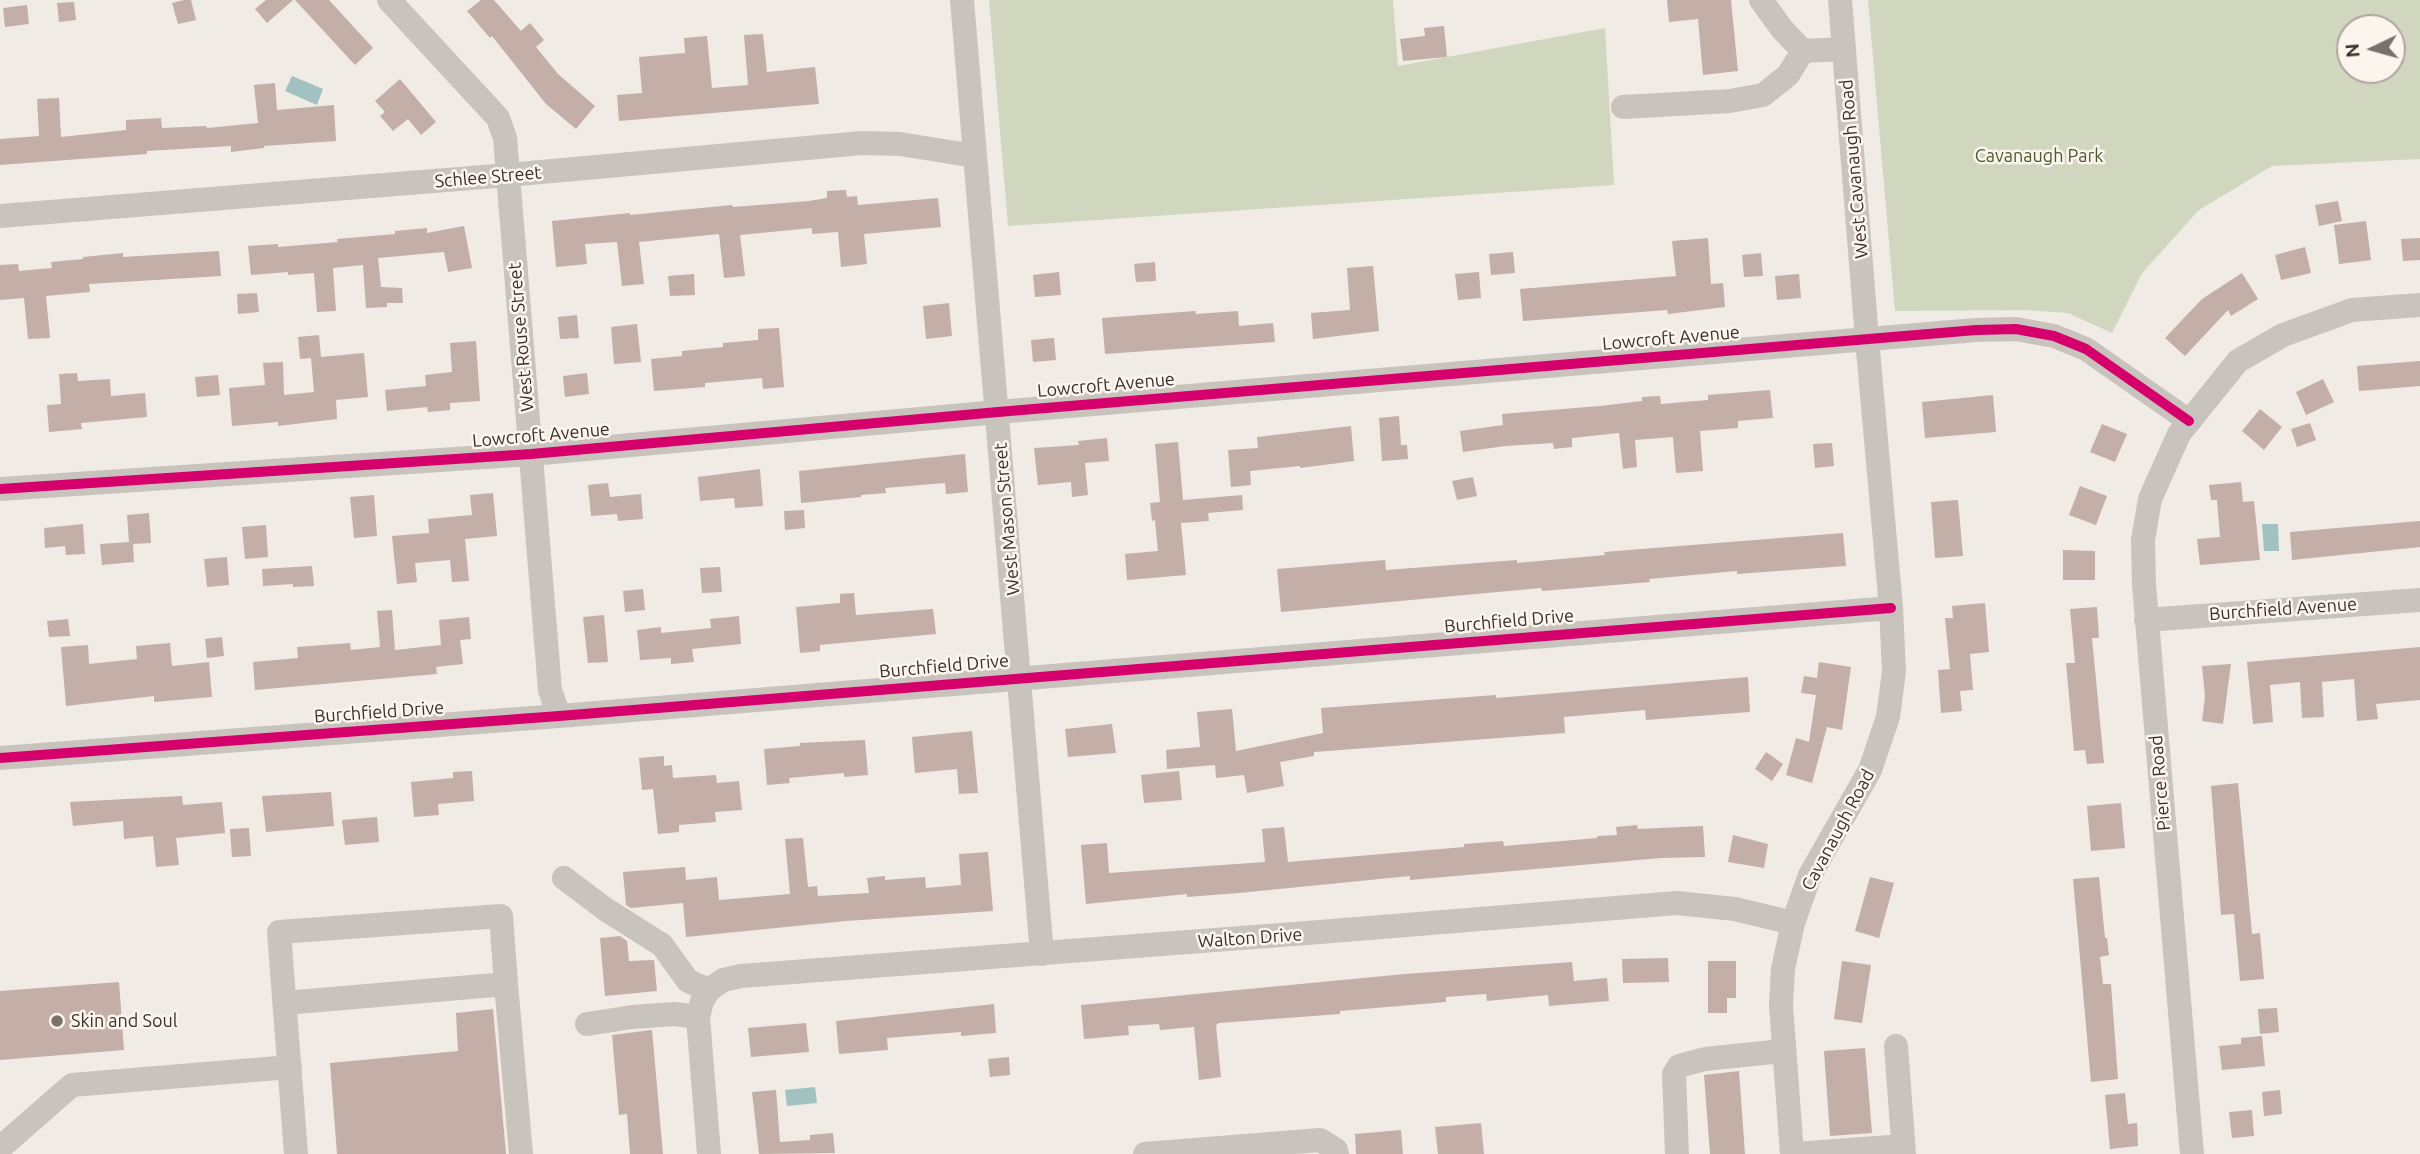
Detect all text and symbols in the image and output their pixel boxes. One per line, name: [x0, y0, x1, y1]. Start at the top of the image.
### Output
north arrow: [2336, 14, 2406, 84]
text: N: [2340, 43, 2364, 59]
street label: West Cavanaugh Road: [1835, 79, 1873, 259]
park label: Cavanaugh Park: [1975, 145, 2103, 167]
street label: Schlee Street: [434, 162, 542, 192]
street label: West Rouse Street: [504, 262, 538, 412]
street label: Lowcroft Avenue: [1601, 321, 1741, 355]
street label: Lowcroft Avenue: [1036, 368, 1176, 402]
street label: Lowcroft Avenue: [471, 418, 611, 452]
street label: West Mason Street: [990, 442, 1024, 596]
street label: Burchfield Avenue: [2208, 593, 2358, 625]
street label: Burchfield Drive: [1443, 605, 1575, 637]
street label: Burchfield Drive: [878, 650, 1010, 682]
street label: Burchfield Drive: [313, 697, 445, 727]
street label: Pierce Road: [2145, 734, 2175, 832]
street label: Cavanaugh Road: [1797, 766, 1879, 894]
street label: Walton Drive: [1197, 924, 1303, 952]
place label: Skin and Soul: [71, 1010, 177, 1032]
marker: Skin and Soul: [49, 1013, 65, 1029]

